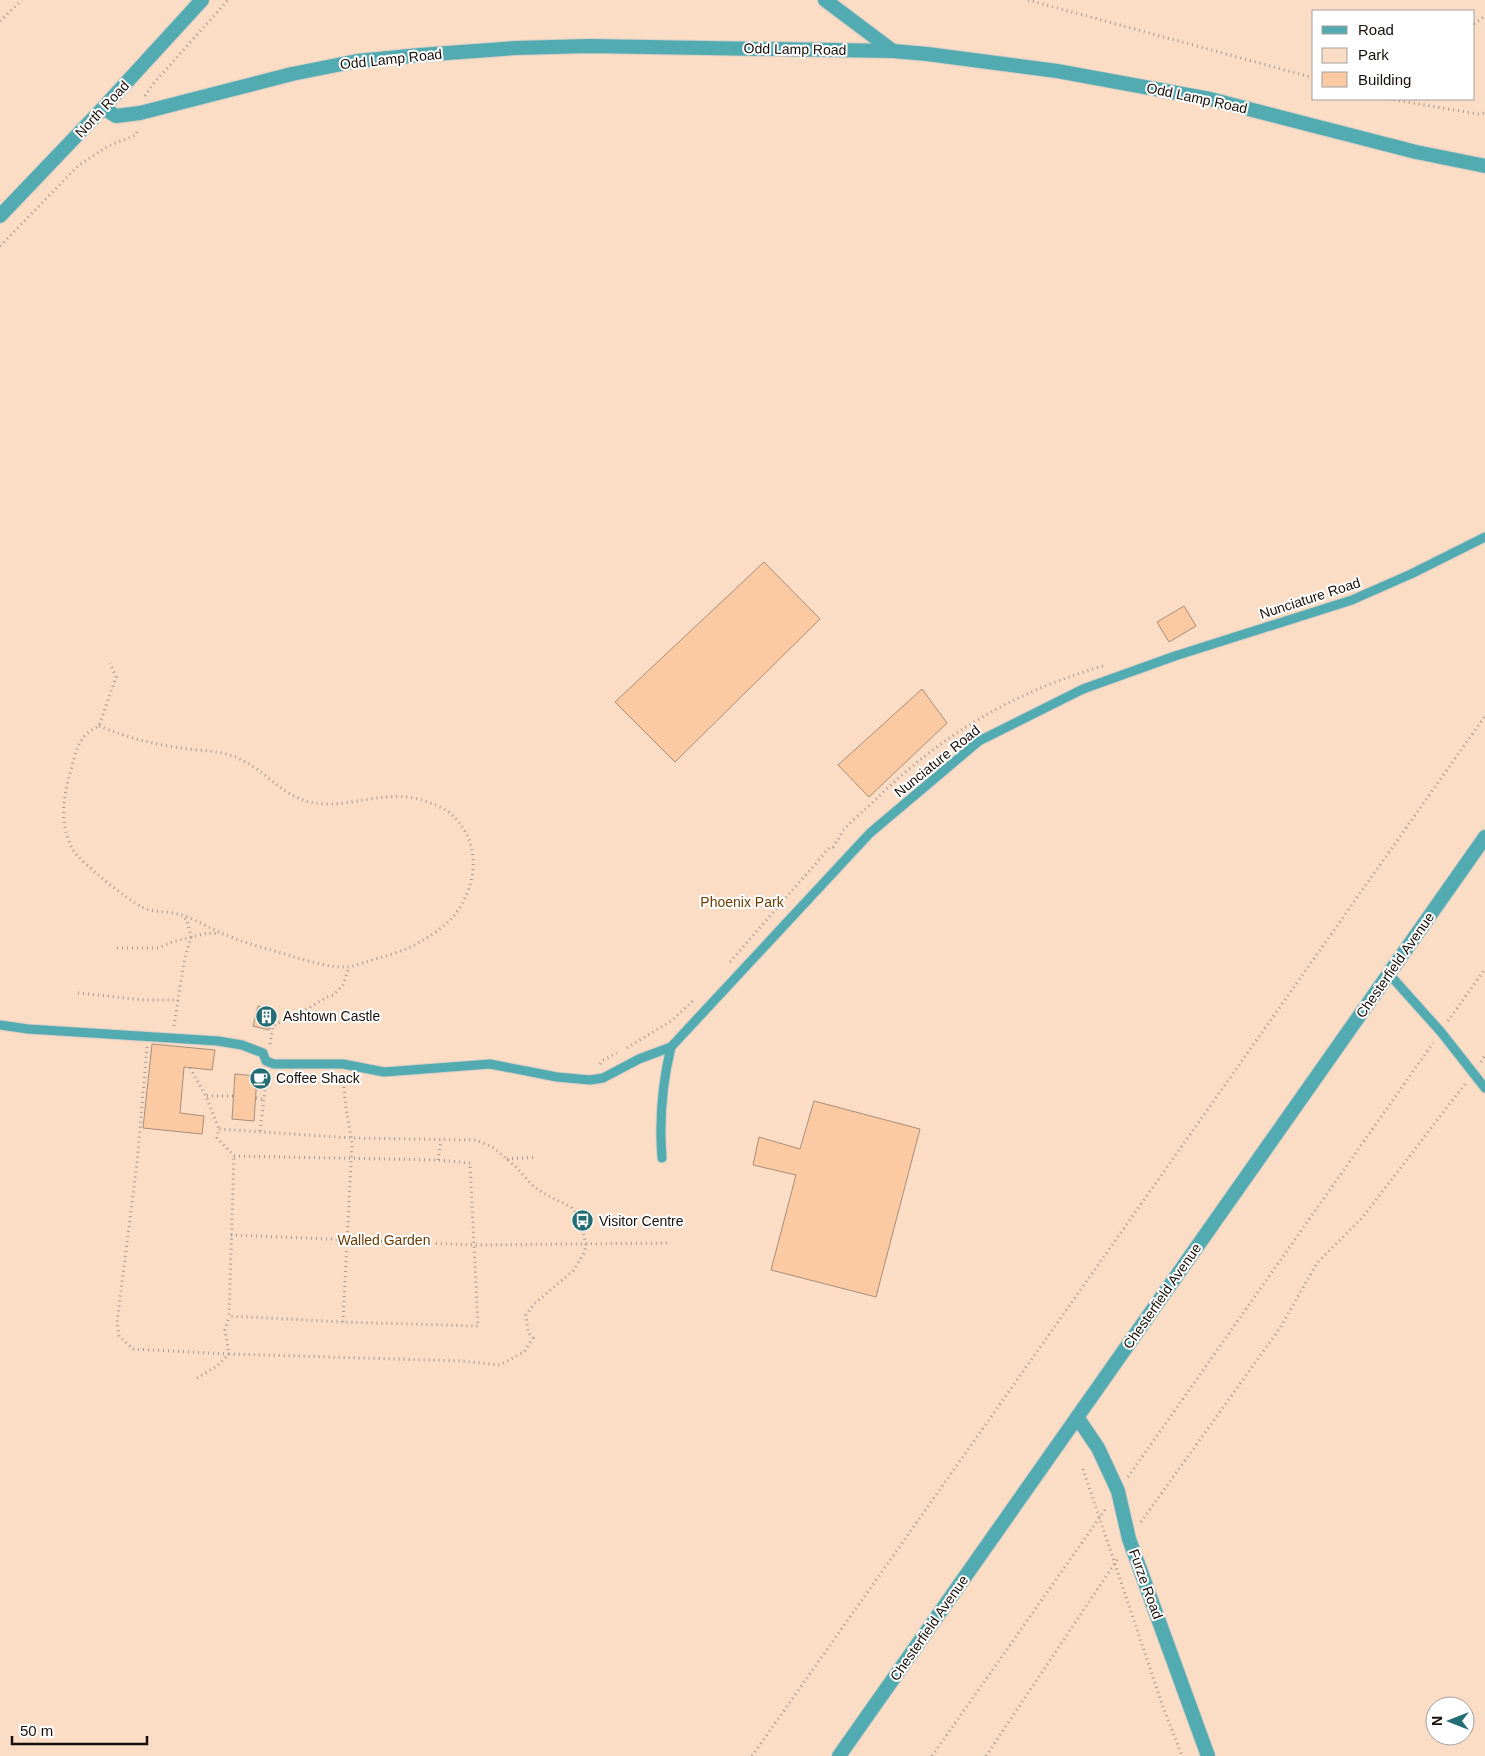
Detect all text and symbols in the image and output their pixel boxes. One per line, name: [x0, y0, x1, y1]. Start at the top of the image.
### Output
legend: [1312, 10, 1475, 100]
text: Road: [1358, 21, 1394, 38]
street label: Odd Lamp Road: [744, 40, 846, 58]
street label: Odd Lamp Road: [339, 46, 443, 72]
text: Park: [1358, 46, 1389, 63]
text: Building: [1358, 71, 1411, 88]
street label: North Road: [72, 77, 132, 141]
street label: Odd Lamp Road: [1145, 79, 1249, 117]
street label: Nunciature Road: [1258, 574, 1362, 622]
street label: Nunciature Road: [891, 722, 983, 800]
park label: Phoenix Park: [700, 894, 785, 910]
street label: Chesterfield Avenue: [1353, 909, 1438, 1021]
building icon: Ashtown Castle: [255, 1004, 279, 1028]
place label: Ashtown Castle: [283, 1008, 380, 1024]
cafe icon: Coffee Shack: [248, 1066, 272, 1090]
place label: Coffee Shack: [276, 1070, 361, 1086]
bus stop icon: Visitor Centre: [571, 1209, 595, 1233]
place label: Visitor Centre: [599, 1213, 684, 1229]
park label: Walled Garden: [338, 1232, 430, 1248]
street label: Chesterfield Avenue: [1120, 1240, 1205, 1352]
street label: Furze Road: [1126, 1547, 1166, 1621]
street label: Chesterfield Avenue: [887, 1572, 972, 1684]
north arrow: [1425, 1696, 1475, 1746]
scale bar: [12, 1714, 148, 1746]
text: N: [1429, 1716, 1445, 1726]
text: 50 m: [20, 1722, 53, 1739]

